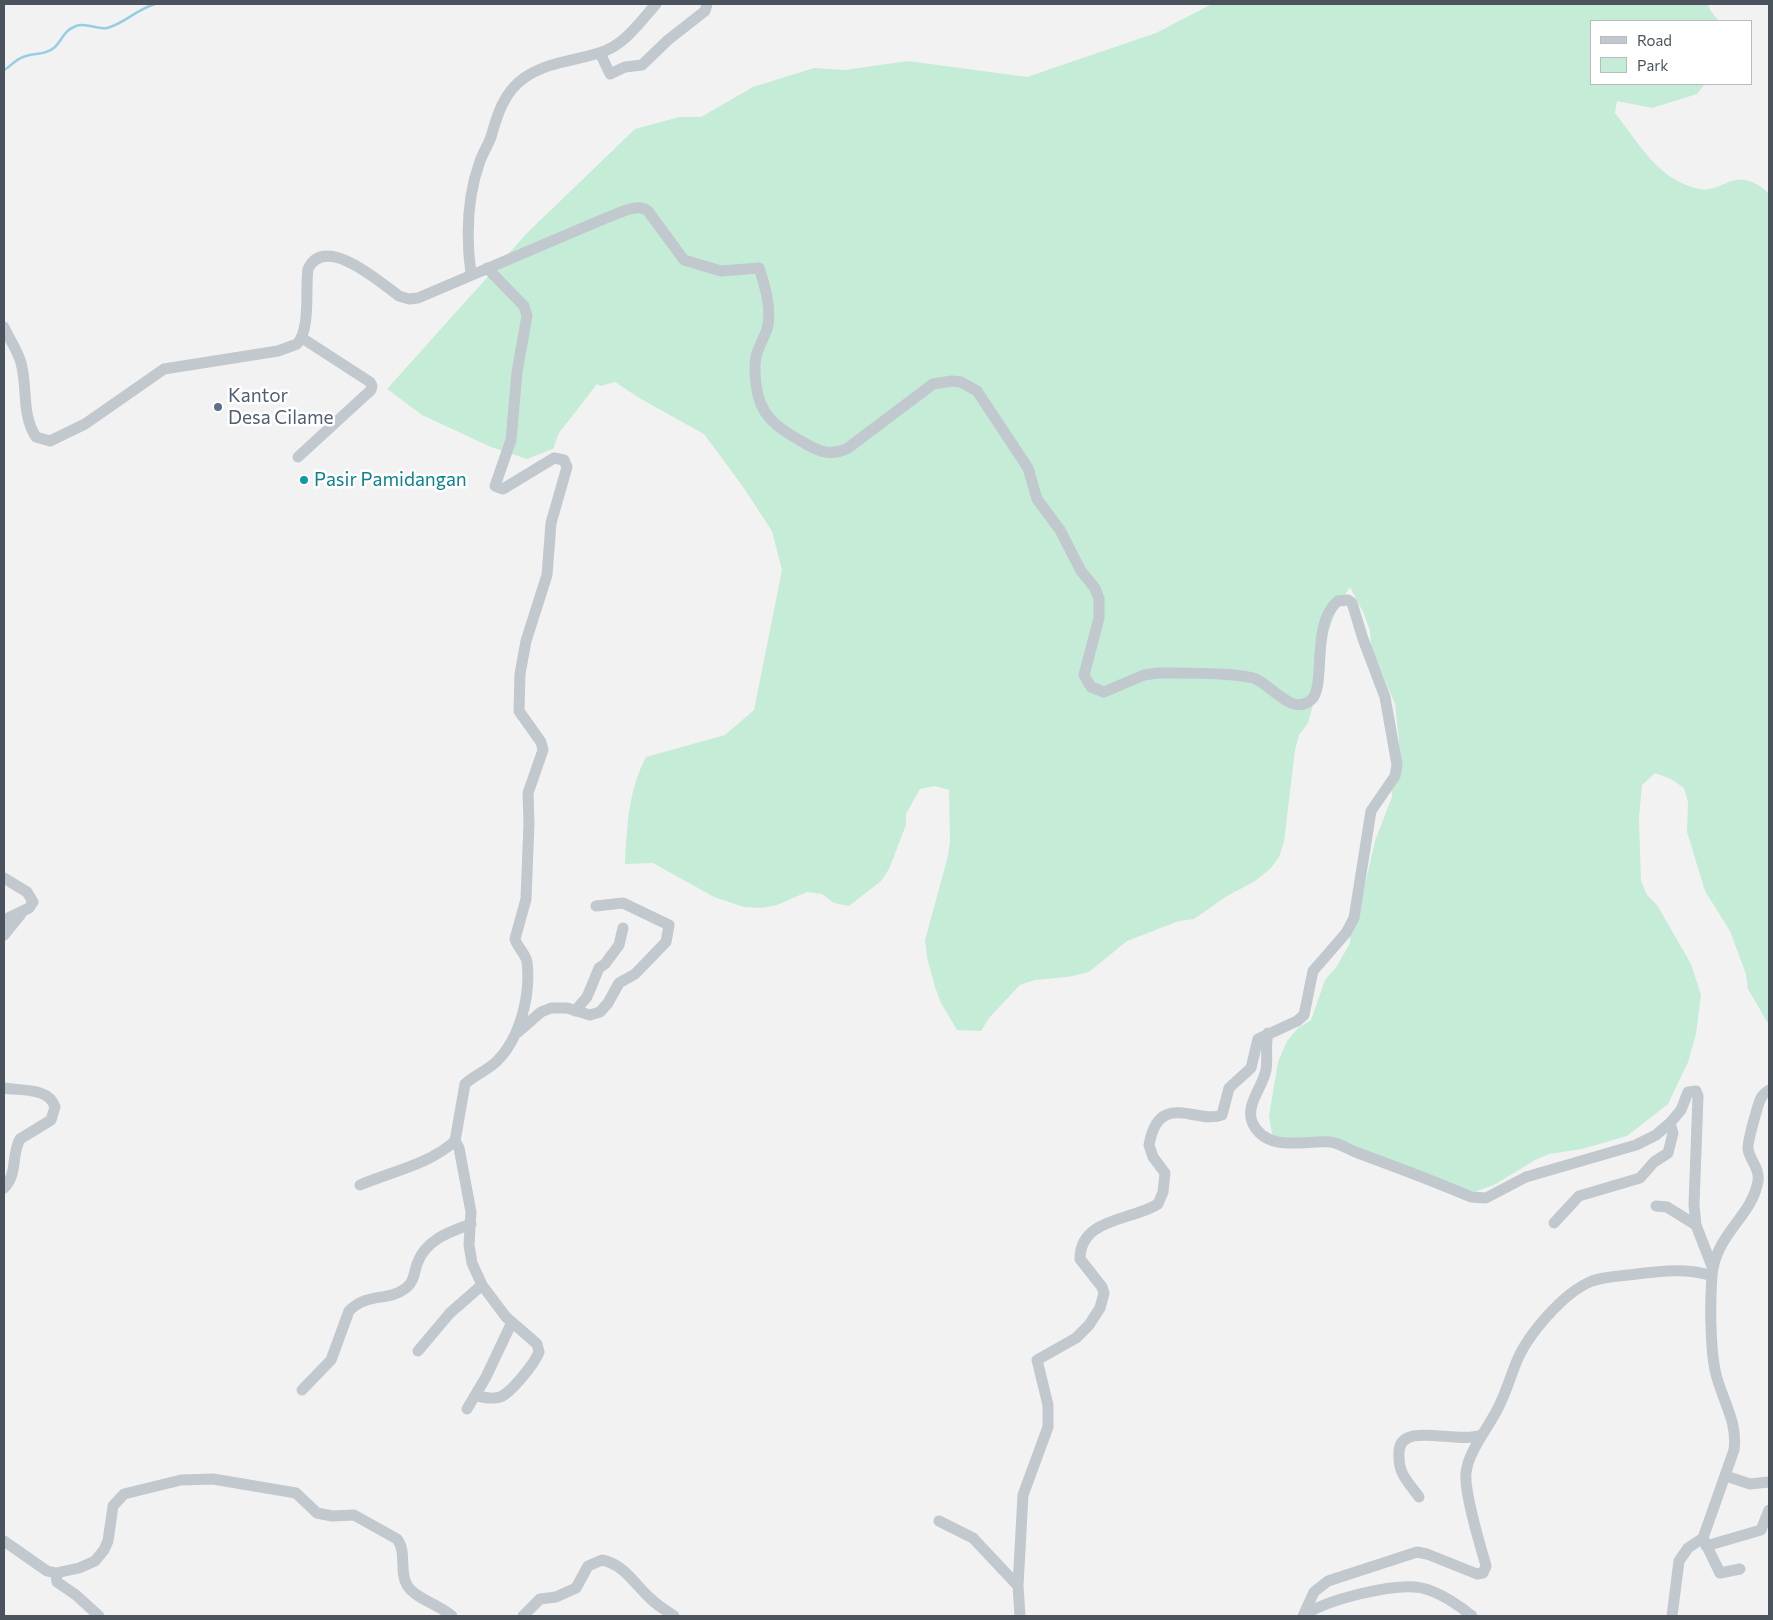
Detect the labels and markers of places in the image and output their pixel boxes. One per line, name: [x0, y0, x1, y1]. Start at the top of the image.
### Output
place label: Kantor Desa Cilame: [228, 385, 333, 429]
marker: Kantor Desa Cilame: [212, 401, 224, 413]
place label: Pasir Pamidangan: [314, 469, 467, 491]
marker: Pasir Pamidangan: [298, 474, 310, 486]

